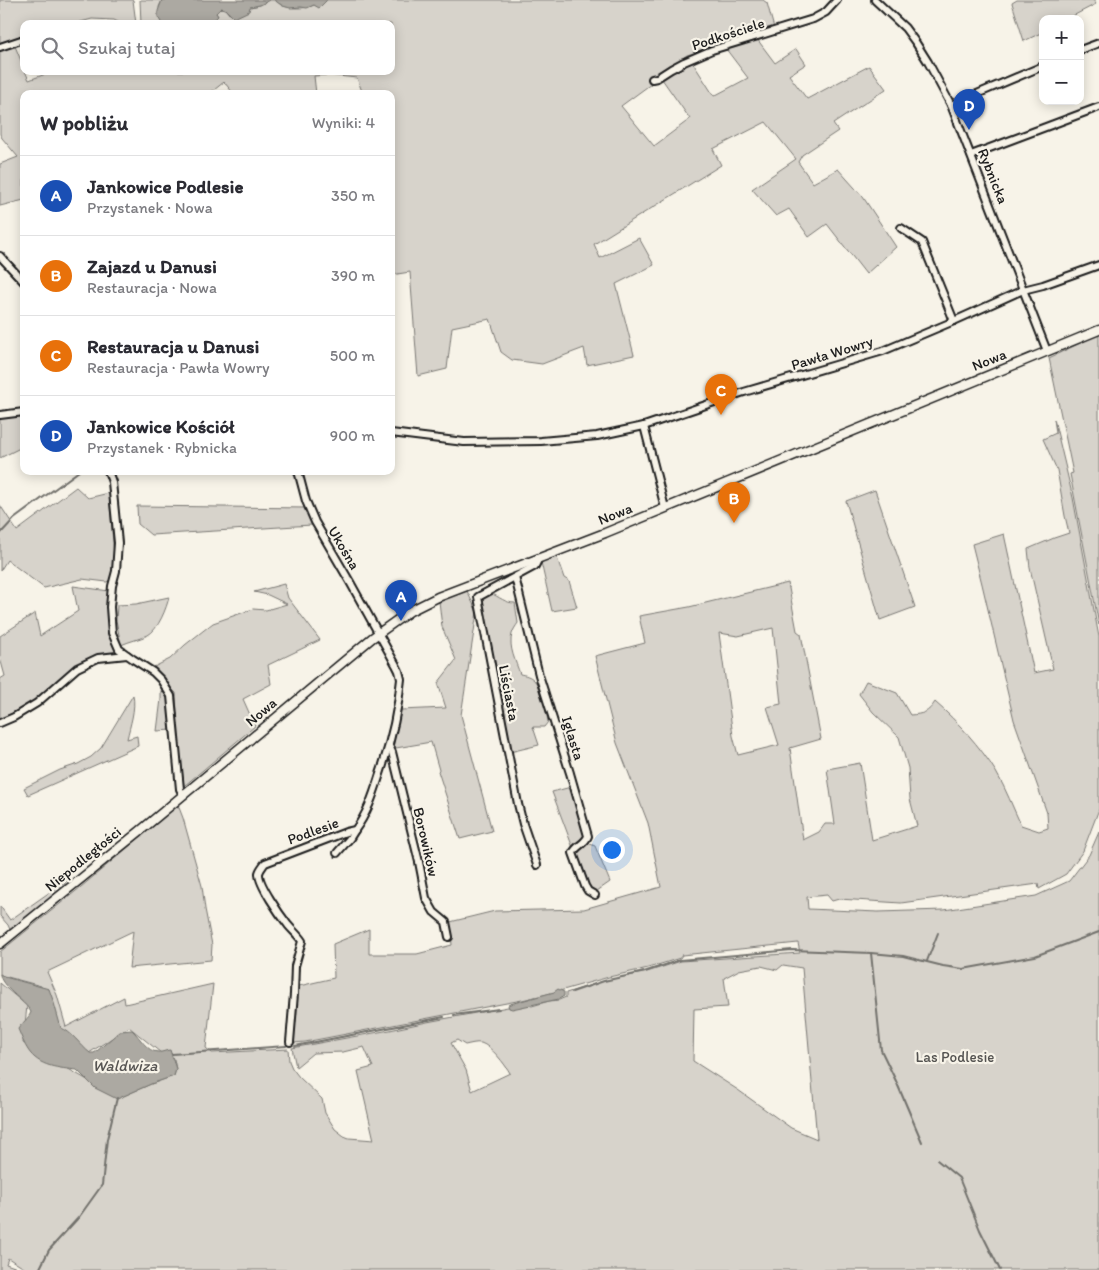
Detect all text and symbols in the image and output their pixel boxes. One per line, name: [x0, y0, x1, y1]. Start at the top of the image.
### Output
street label: Podkościele: [689, 14, 767, 54]
map controls: [1039, 15, 1084, 105]
button: +: [1039, 15, 1084, 60]
search box: [20, 20, 395, 75]
icon: search: [38, 34, 66, 62]
text: Szukaj tutaj: [78, 36, 175, 59]
button: −: [1039, 60, 1084, 105]
pin: D: [953, 89, 985, 130]
text: W pobliżu: [40, 110, 128, 135]
text: Wyniki: 4: [312, 113, 375, 132]
street label: Rybnicka: [974, 146, 1012, 207]
text: Jankowice Podlesie: [87, 175, 243, 198]
text: A: [51, 186, 61, 205]
text: 350 m: [331, 186, 375, 205]
text: Przystanek · Nowa: [87, 198, 213, 217]
text: Zajazd u Danusi: [87, 255, 217, 278]
text: B: [51, 266, 61, 285]
text: 390 m: [331, 266, 375, 285]
text: Restauracja · Nowa: [87, 278, 217, 297]
street label: Pawła Wowry: [789, 332, 875, 374]
text: Restauracja u Danusi: [87, 335, 259, 358]
street label: Nowa: [969, 345, 1009, 375]
text: C: [51, 346, 61, 365]
text: 500 m: [330, 346, 375, 365]
text: Restauracja · Pawła Wowry: [87, 358, 270, 377]
pin: C: [705, 374, 737, 415]
text: Jankowice Kościół: [87, 415, 235, 438]
text: D: [51, 426, 61, 445]
text: 900 m: [330, 426, 375, 445]
text: Przystanek · Rybnicka: [87, 438, 237, 457]
pin: B: [718, 482, 750, 523]
street label: Nowa: [595, 499, 635, 529]
street label: Ukośna: [324, 523, 364, 573]
pin: A: [385, 580, 417, 621]
street label: Liściasta: [495, 663, 523, 723]
street label: Nowa: [242, 693, 281, 730]
street label: Iglasta: [558, 714, 588, 763]
street label: Borowików: [409, 806, 443, 878]
street label: Podlesie: [285, 813, 341, 849]
street label: Niepodległości: [41, 823, 125, 895]
your location: [599, 837, 625, 863]
park label: Las Podlesie: [916, 1048, 994, 1066]
water label: Waldwiza: [92, 1056, 158, 1075]

